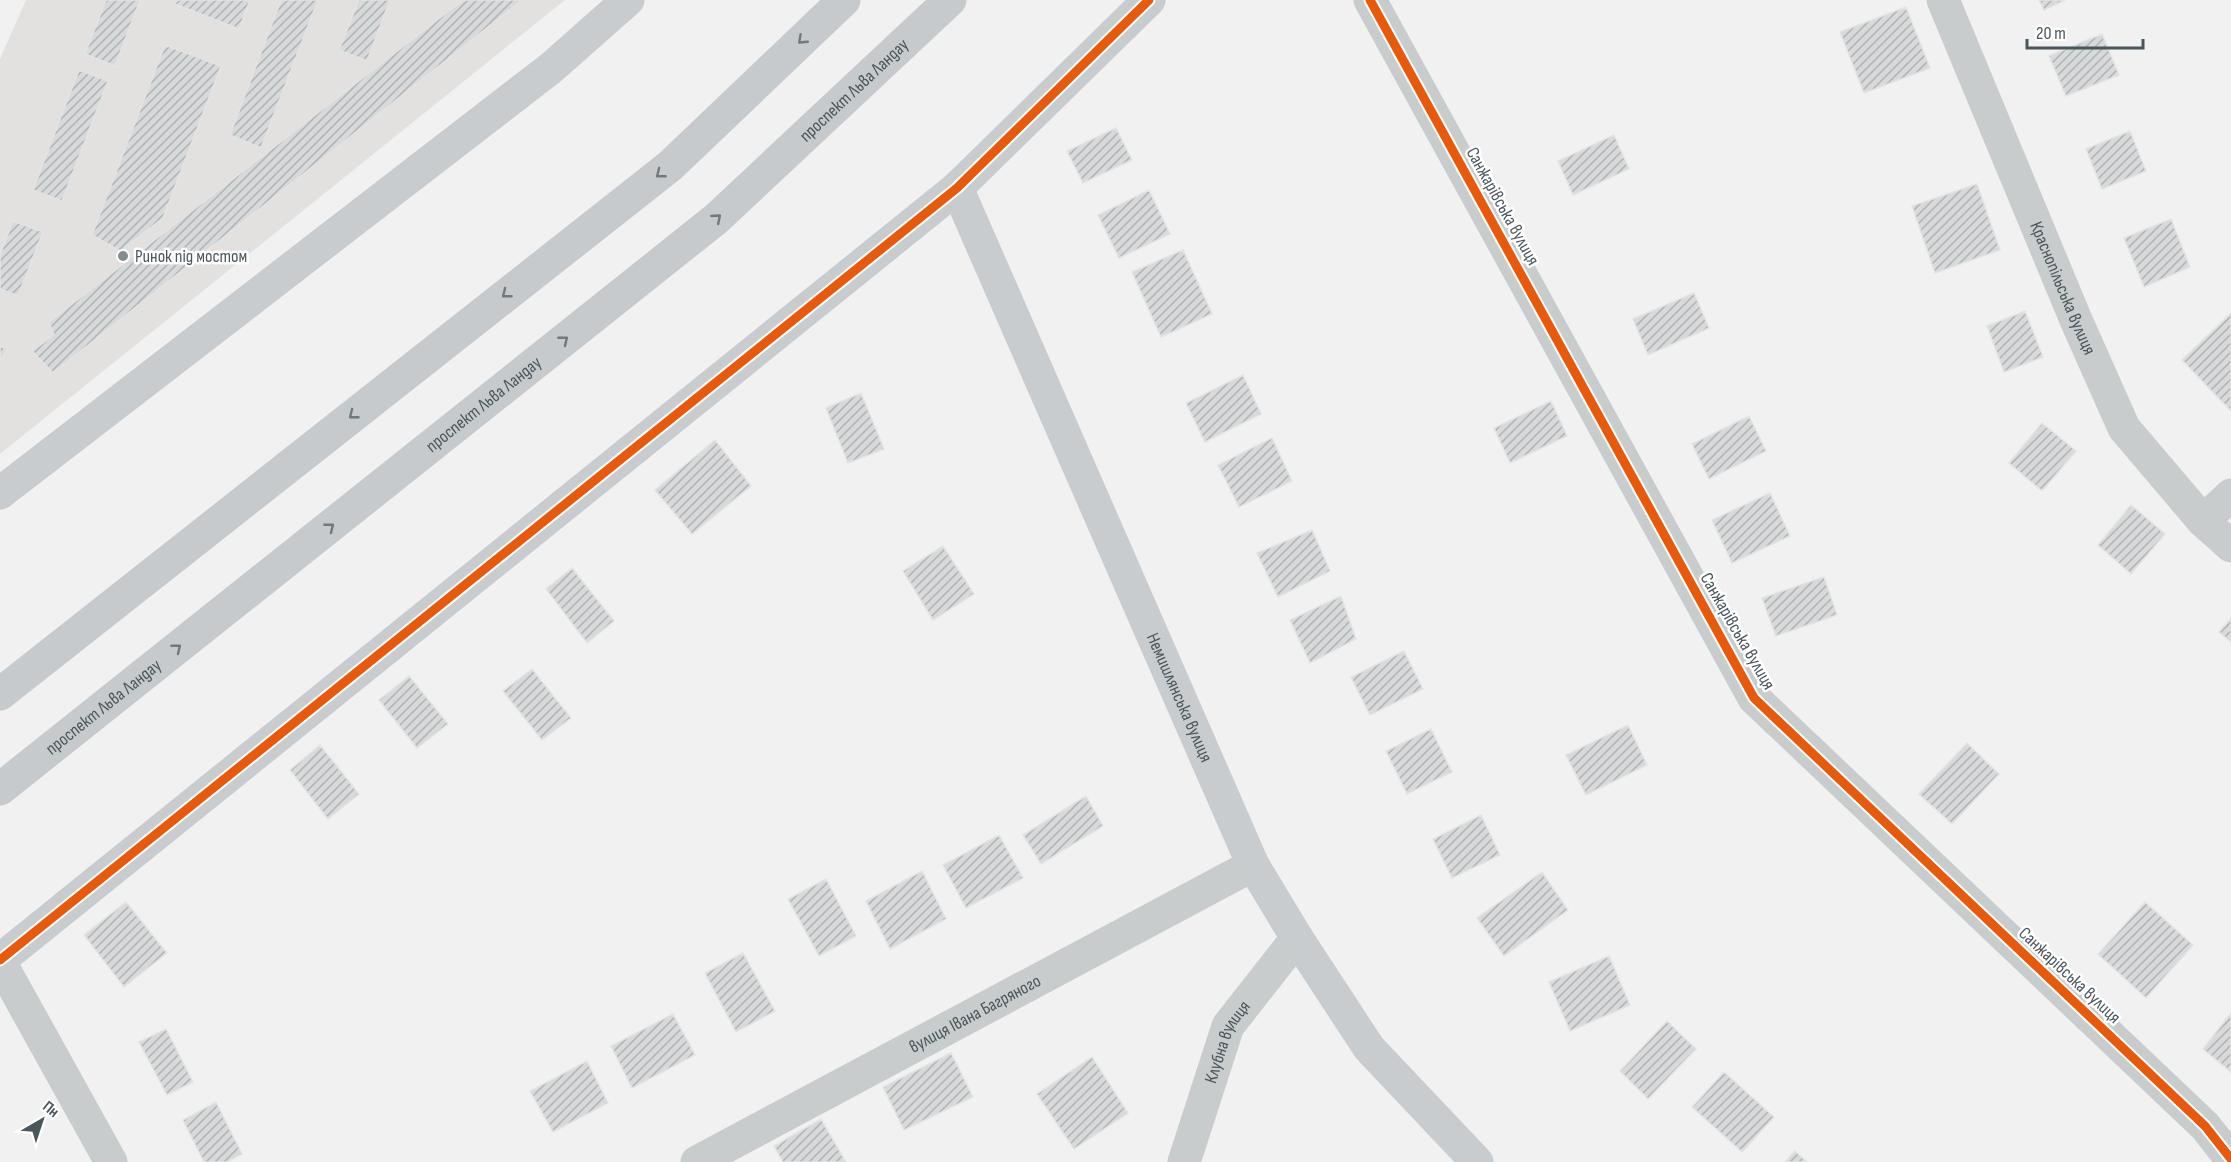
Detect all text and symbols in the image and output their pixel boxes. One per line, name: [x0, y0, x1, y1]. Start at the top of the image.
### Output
scale bar: [2027, 12, 2142, 50]
text: 20 m: [2036, 23, 2066, 44]
one-way arrow: [798, 33, 808, 44]
street label: проспект Льва Ландау: [795, 34, 913, 146]
street label: Санжарівська вулиця: [1462, 144, 1544, 269]
one-way arrow: [655, 166, 666, 177]
one-way arrow: [710, 214, 721, 225]
street label: Краснопільська вулиця: [2025, 219, 2100, 358]
place label: Ринок під мостом: [135, 246, 247, 267]
marker: Ринок під мостом: [116, 249, 130, 263]
one-way arrow: [502, 287, 513, 298]
one-way arrow: [558, 336, 569, 347]
street label: проспект Льва Ландау: [422, 352, 546, 457]
one-way arrow: [349, 408, 360, 419]
one-way arrow: [323, 523, 334, 534]
street label: Санжарівська вулиця: [1696, 569, 1780, 693]
street label: Немишлянська вулиця: [1142, 630, 1217, 765]
one-way arrow: [170, 645, 181, 656]
street label: проспект Льва Ландау: [42, 655, 166, 760]
street label: Санжарівська вулиця: [2014, 923, 2125, 1028]
street label: вулиця Івана Багряного: [906, 970, 1044, 1058]
street label: Клубна вулиця: [1200, 997, 1255, 1086]
north arrow: [12, 1090, 72, 1150]
text: Пн: [39, 1097, 62, 1122]

